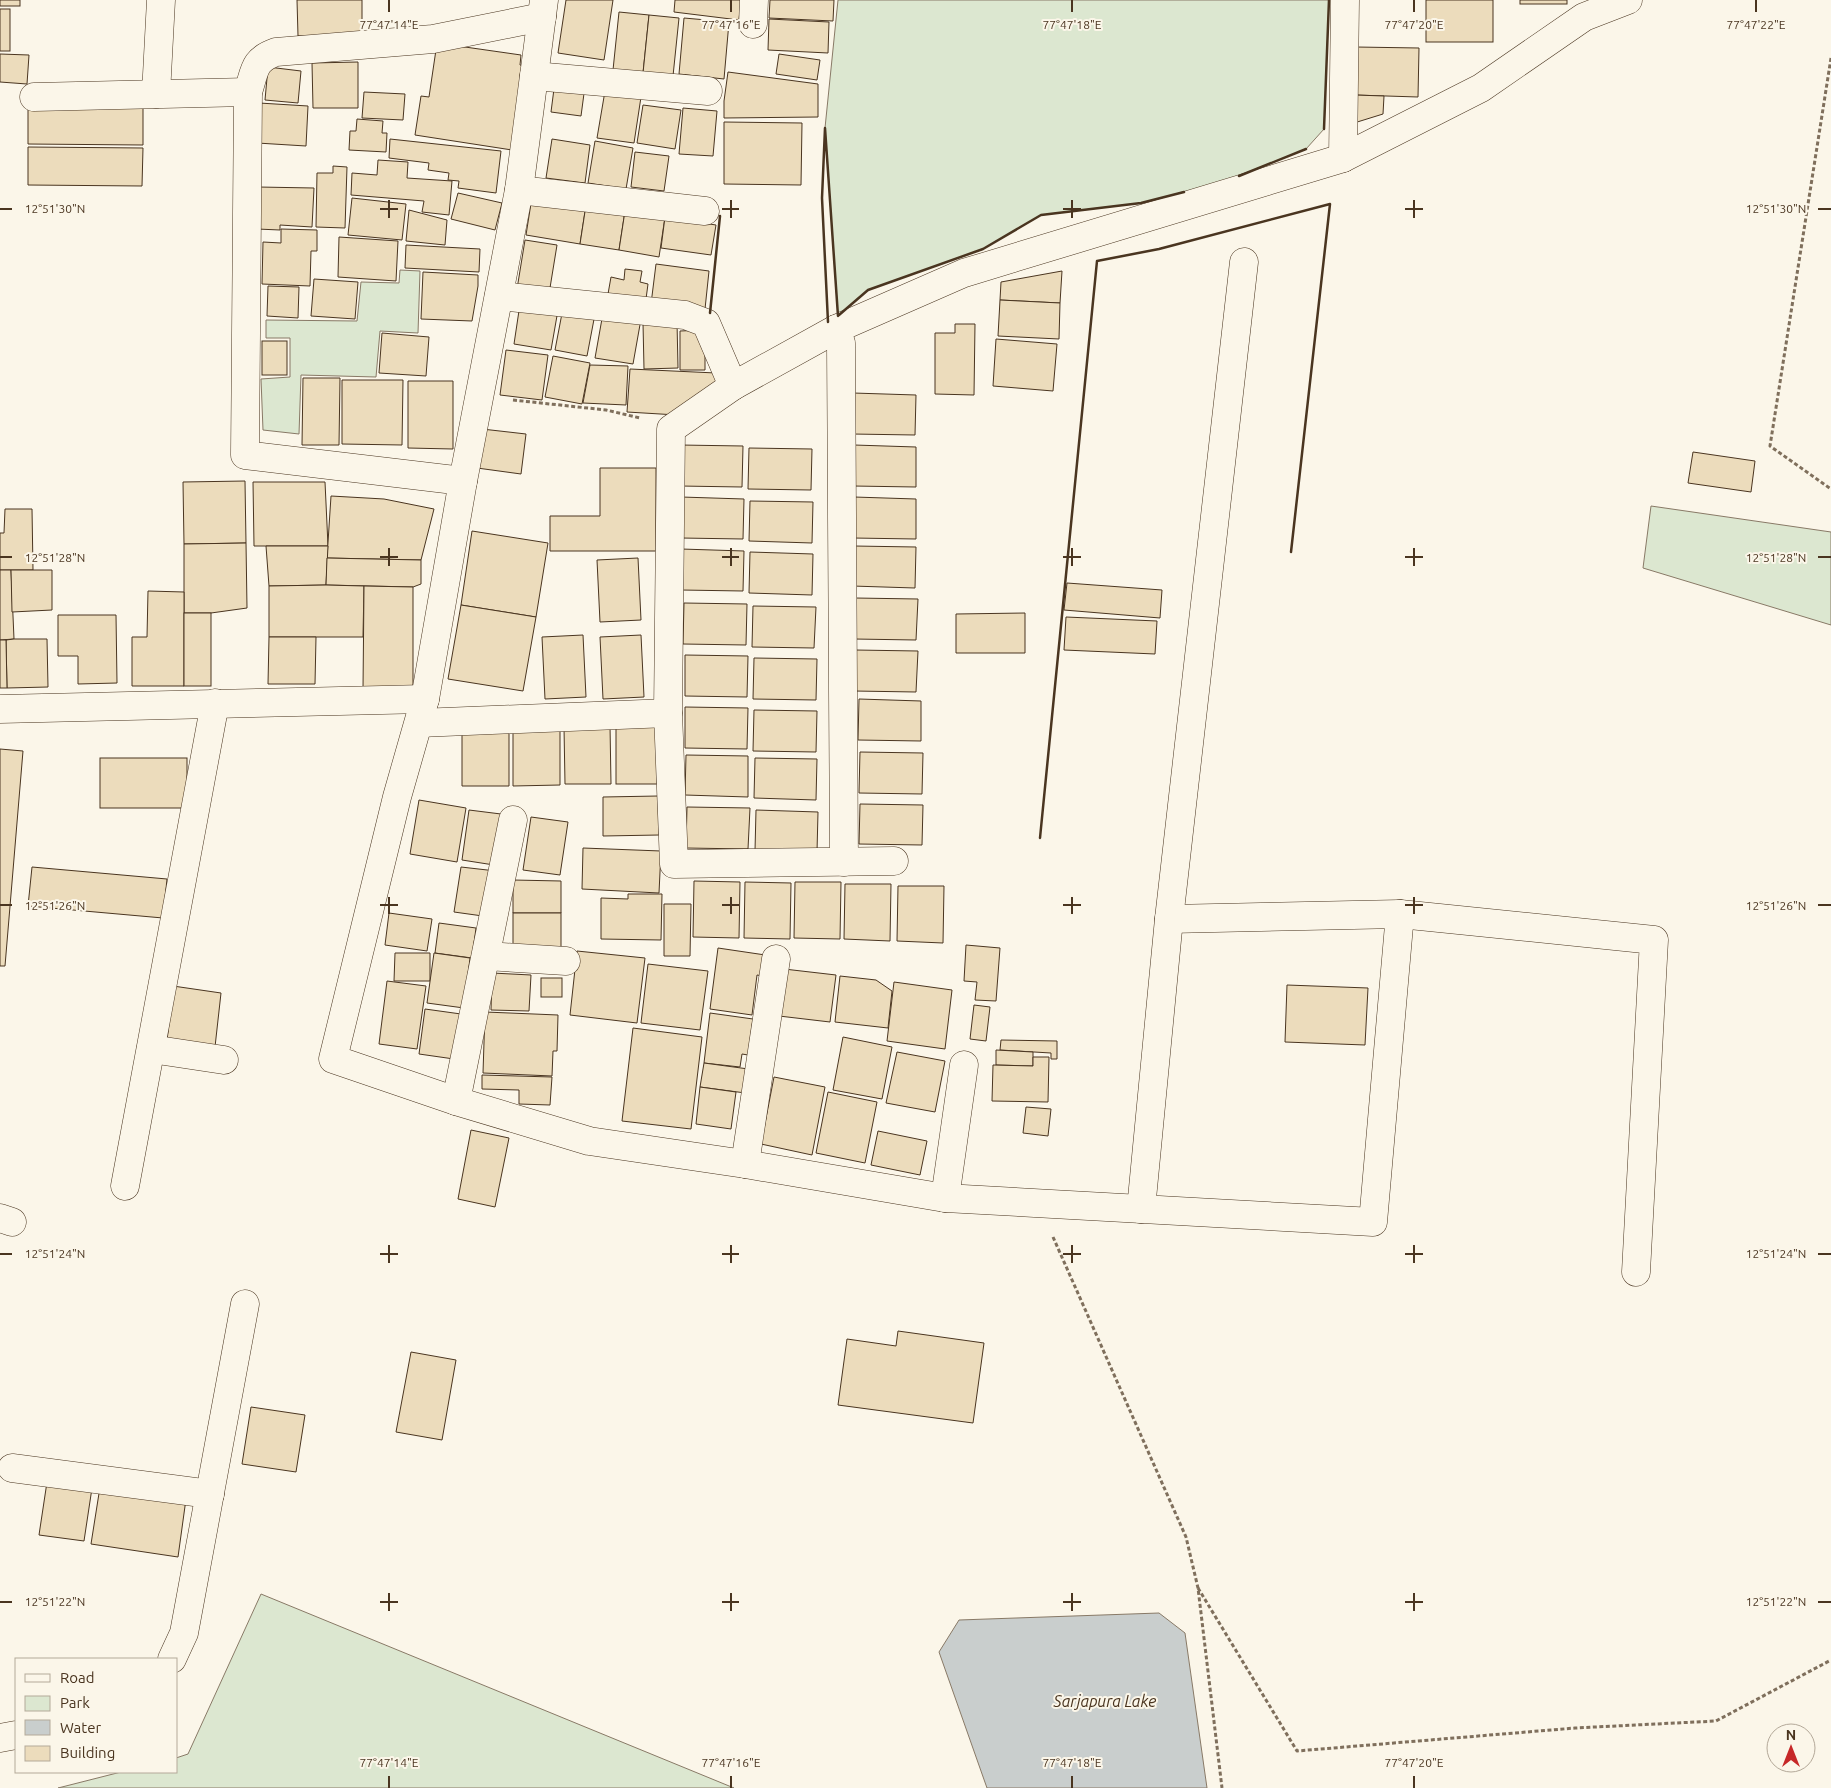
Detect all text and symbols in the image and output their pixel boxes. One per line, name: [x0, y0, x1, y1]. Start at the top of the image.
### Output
text: 77°47'14"E: [360, 18, 419, 31]
text: 77°47'16"E: [702, 18, 761, 31]
text: 77°47'18"E: [1043, 18, 1102, 31]
text: 77°47'20"E: [1385, 18, 1444, 31]
text: 77°47'22"E: [1727, 18, 1786, 31]
text: 12°51'30"N: [25, 202, 85, 215]
text: 12°51'30"N: [1746, 202, 1806, 215]
text: 12°51'28"N: [25, 551, 85, 564]
text: 12°51'28"N: [1746, 551, 1806, 564]
text: 12°51'26"N: [25, 899, 85, 912]
text: 12°51'26"N: [1746, 899, 1806, 912]
text: 12°51'24"N: [25, 1247, 85, 1260]
text: 12°51'24"N: [1746, 1247, 1806, 1260]
text: 12°51'22"N: [25, 1595, 85, 1608]
text: 12°51'22"N: [1746, 1595, 1806, 1608]
legend: [15, 1658, 178, 1773]
text: Road: [60, 1669, 95, 1686]
water label: Sarjapura Lake: [1053, 1692, 1156, 1710]
text: Park: [60, 1694, 90, 1711]
text: Water: [60, 1719, 101, 1736]
north arrow: [1766, 1723, 1816, 1773]
text: N: [1786, 1727, 1796, 1743]
text: Building: [60, 1744, 115, 1761]
text: 77°47'14"E: [360, 1756, 419, 1769]
text: 77°47'16"E: [702, 1756, 761, 1769]
text: 77°47'18"E: [1043, 1756, 1102, 1769]
text: 77°47'20"E: [1385, 1756, 1444, 1769]

